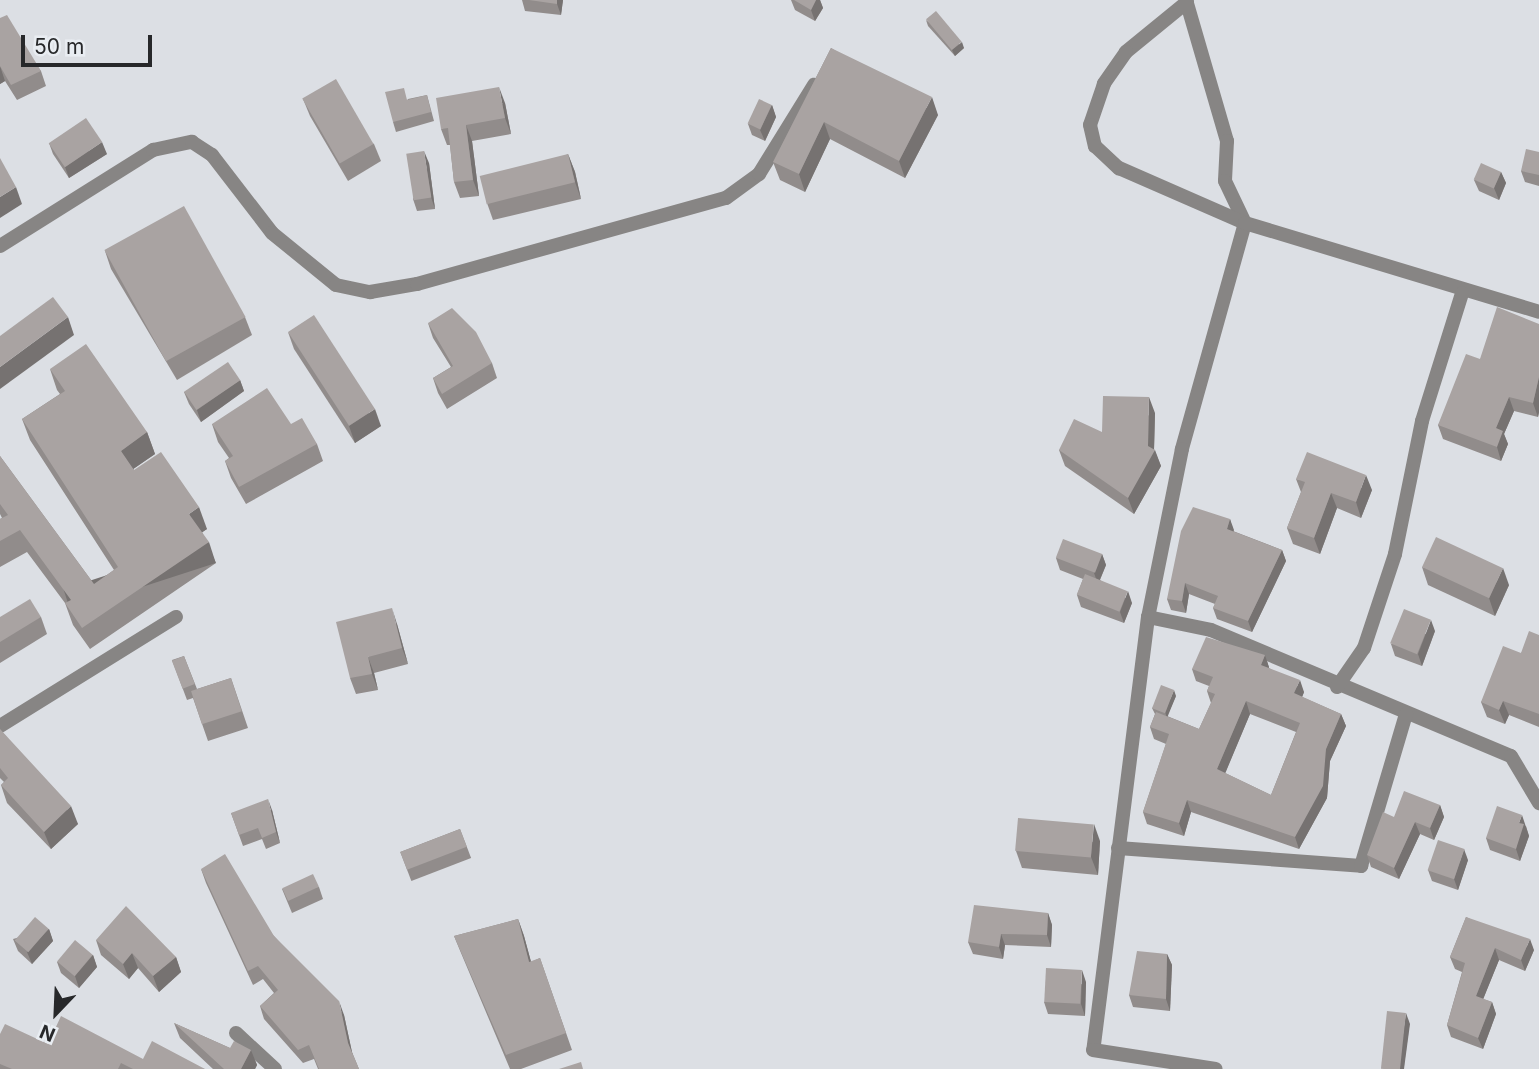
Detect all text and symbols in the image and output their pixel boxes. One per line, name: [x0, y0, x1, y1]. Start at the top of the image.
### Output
scale bar: [24, 21, 156, 65]
text: 50 m: [34, 34, 84, 59]
north arrow: [21, 978, 91, 1048]
text: N: [36, 1019, 59, 1046]

